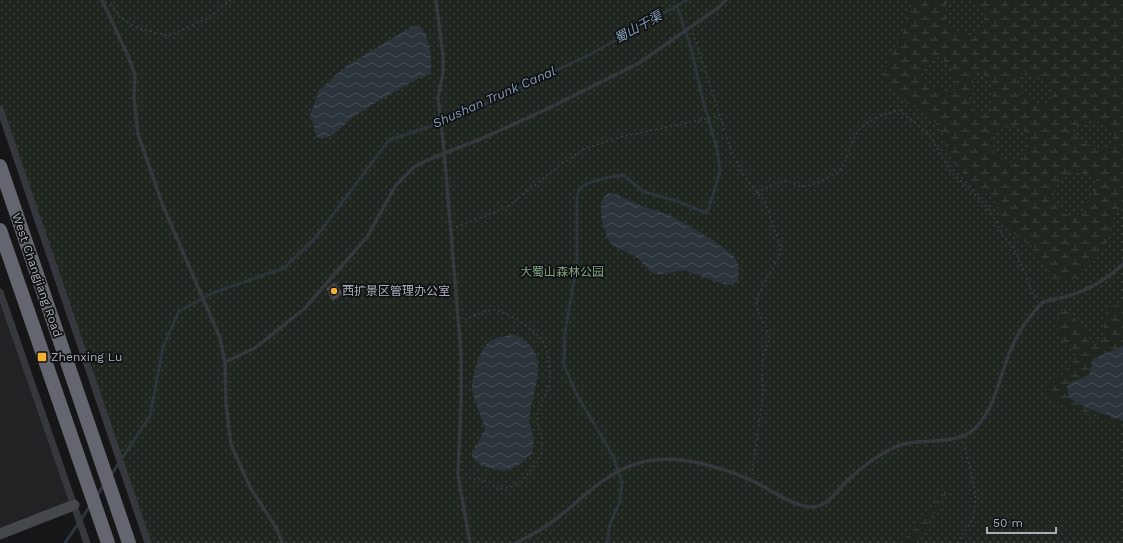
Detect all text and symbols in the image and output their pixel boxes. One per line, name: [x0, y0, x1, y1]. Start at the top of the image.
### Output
water label: 蜀山干渠: [612, 7, 666, 46]
water label: Shushan Trunk Canal: [430, 63, 558, 131]
street label: West Changjiang Road: [9, 211, 65, 339]
park label: 大蜀山森林公园: [520, 265, 604, 279]
place label: 西扩景区管理办公室: [342, 284, 450, 298]
marker: 西扩景区管理办公室: [329, 286, 339, 296]
place label: Zhenxing Lu: [51, 350, 122, 364]
marker: Zhenxing Lu: [36, 351, 48, 363]
scale bar: [987, 509, 1056, 535]
text: 50 m: [993, 516, 1023, 530]

